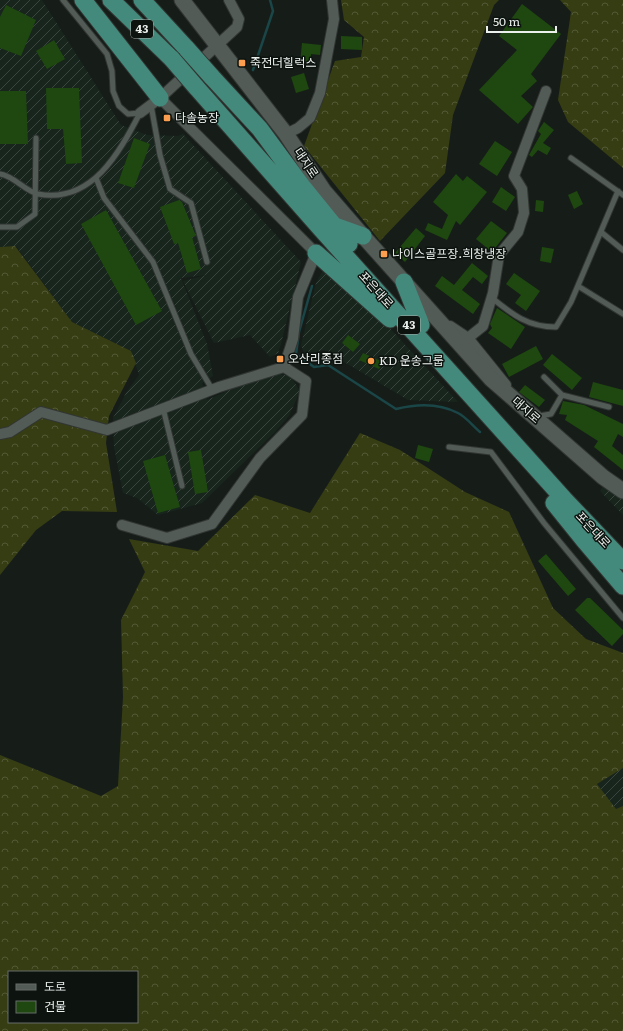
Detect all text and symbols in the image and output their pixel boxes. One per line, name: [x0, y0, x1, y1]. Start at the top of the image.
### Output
scale bar: [487, 8, 556, 34]
text: 50 m: [493, 12, 520, 30]
road number: 43: [131, 20, 153, 38]
place label: 죽전더힐럭스: [250, 53, 316, 71]
marker: 죽전더힐럭스: [237, 58, 247, 68]
place label: 다솔농장: [175, 108, 219, 126]
marker: 다솔농장: [162, 113, 172, 123]
street label: 대지로: [290, 144, 324, 181]
place label: 나이스골프장.희창냉장: [392, 244, 506, 262]
marker: 나이스골프장.희창냉장: [379, 249, 389, 259]
street label: 포은대로: [355, 267, 398, 312]
road number: 43: [398, 316, 420, 334]
place label: 오산리종점: [288, 349, 343, 367]
place label: KD 운송그룹: [379, 351, 444, 369]
marker: 오산리종점: [275, 354, 285, 364]
marker: KD 운송그룹: [366, 356, 376, 366]
street label: 대지로: [508, 392, 545, 427]
street label: 포은대로: [572, 507, 615, 552]
legend: [8, 971, 138, 1023]
text: 도로: [44, 977, 66, 995]
text: 건물: [44, 997, 66, 1015]

